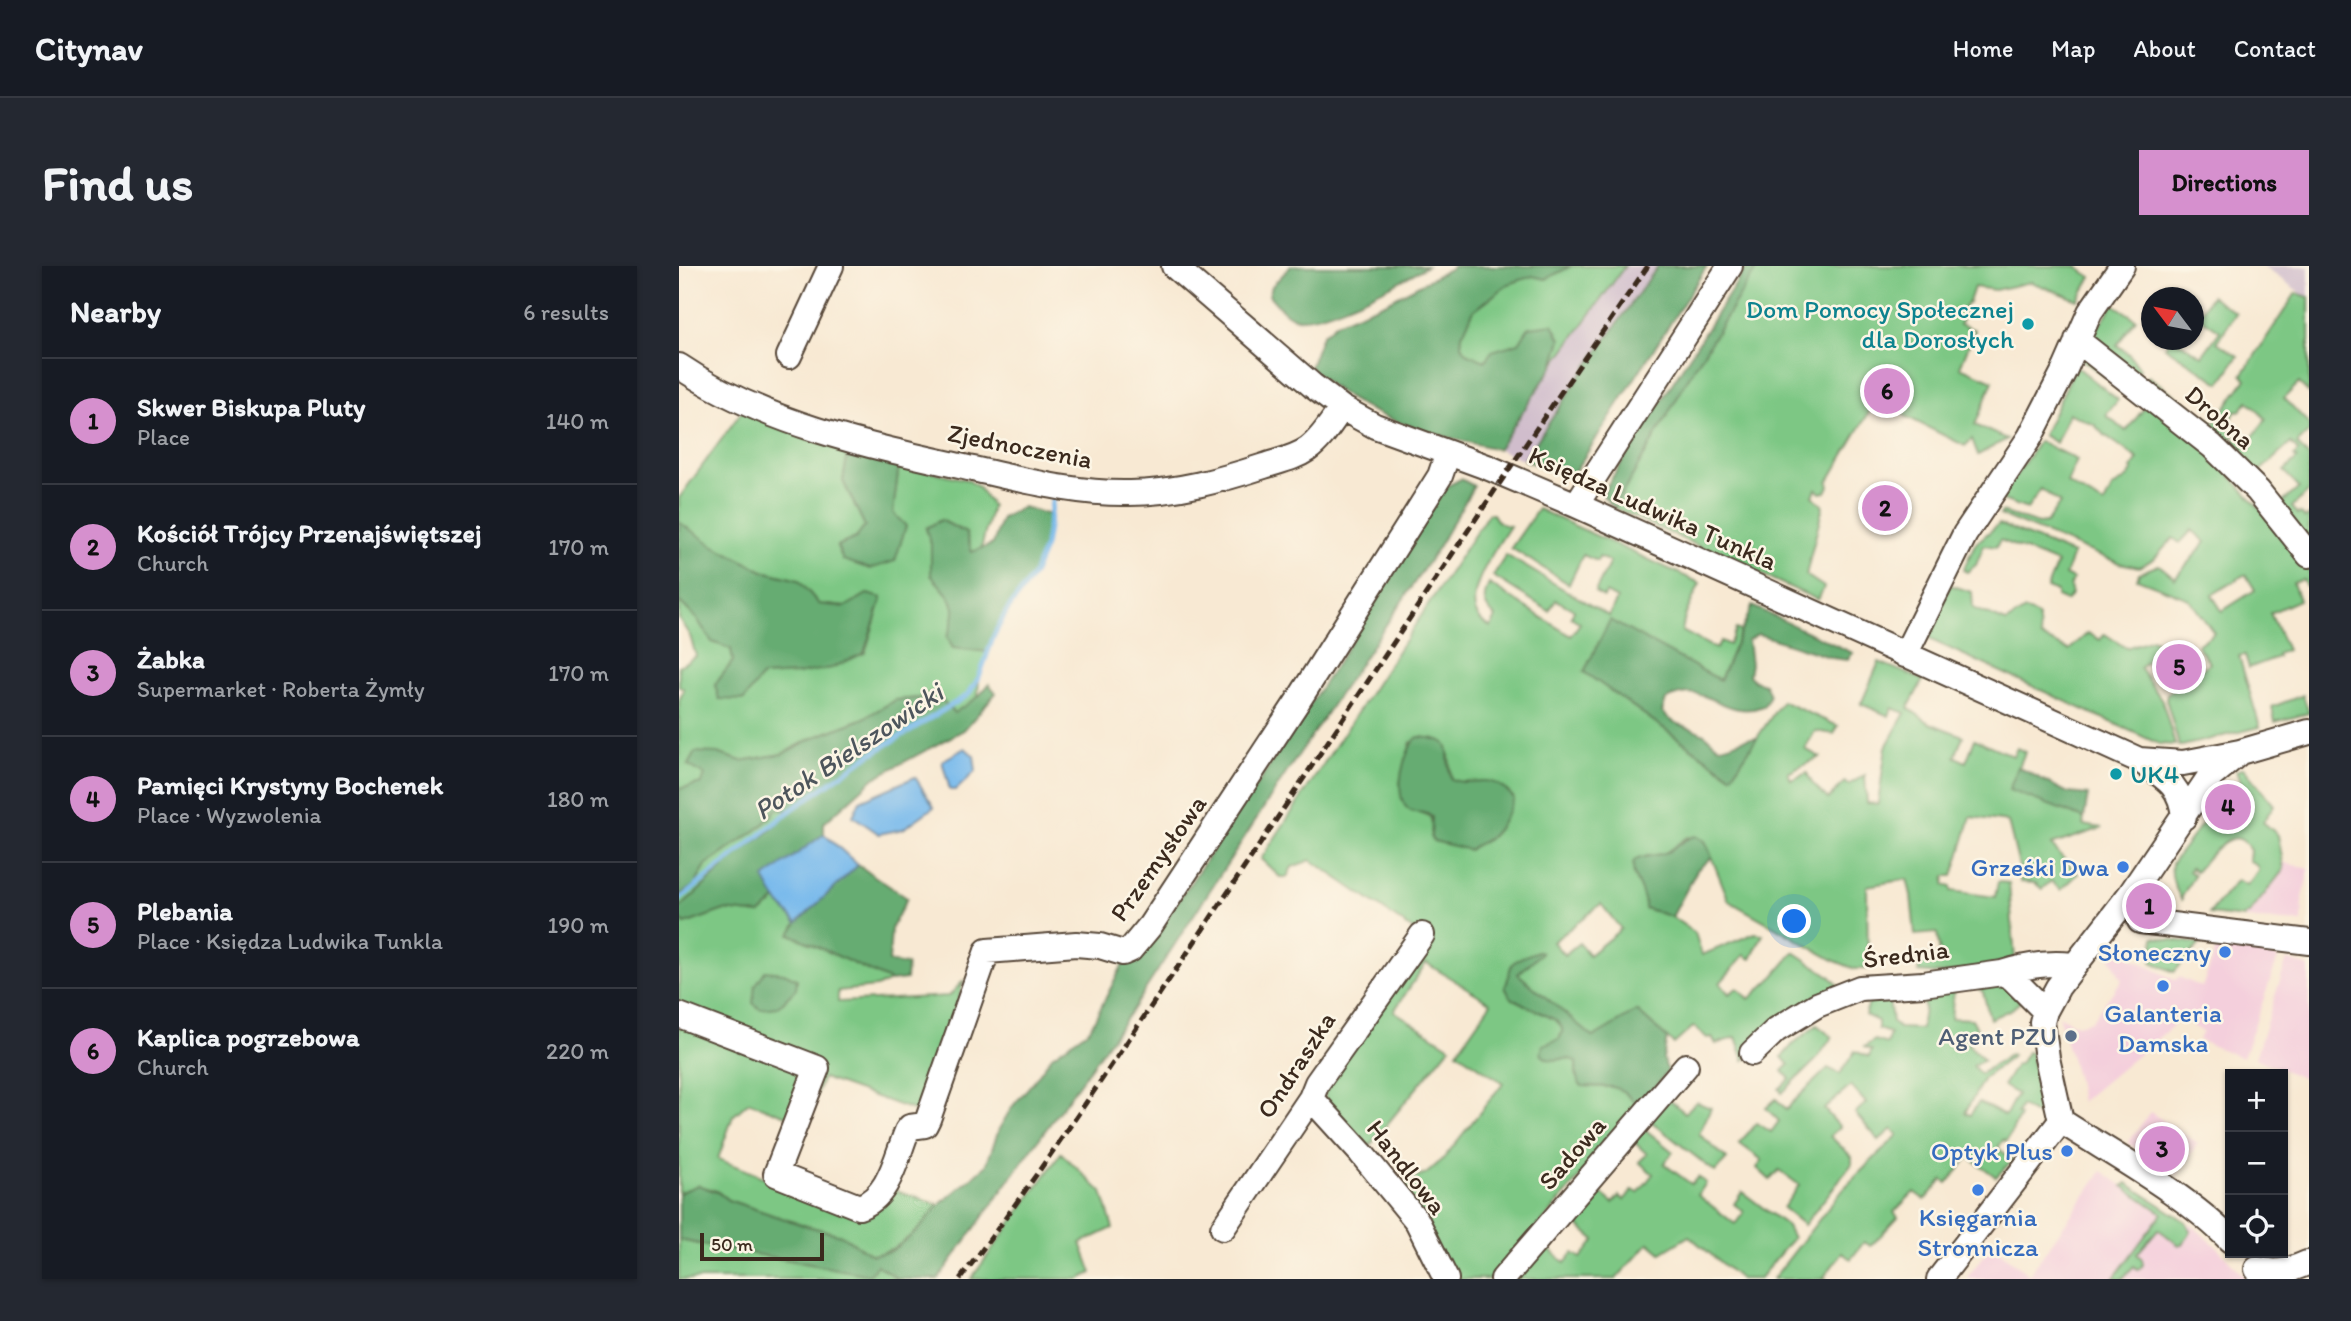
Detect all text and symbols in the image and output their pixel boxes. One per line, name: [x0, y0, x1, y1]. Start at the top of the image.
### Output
text: Citynav: [35, 29, 143, 68]
text: Home: [1953, 34, 2013, 63]
text: Map: [2051, 34, 2095, 63]
text: About: [2133, 34, 2196, 63]
text: Contact: [2234, 34, 2316, 63]
button: Directions: [2139, 150, 2309, 215]
text: Find us: [42, 153, 193, 212]
north arrow: [2141, 287, 2204, 350]
text: Nearby: [70, 293, 161, 330]
place label: Dom Pomocy Społecznej dla Dorosłych: [1746, 293, 2014, 355]
text: 6 results: [523, 298, 609, 326]
marker: Dom Pomocy Społecznej dla Dorosłych: [2020, 316, 2036, 332]
pin: 6: [1864, 365, 1910, 417]
street label: Drobna: [2179, 378, 2262, 456]
text: Skwer Biskupa Pluty: [137, 391, 365, 423]
text: 1: [88, 407, 98, 435]
text: 140 m: [546, 407, 609, 435]
street label: Zjednoczenia: [945, 416, 1095, 476]
text: Place: [137, 423, 190, 451]
street label: Księdza Ludwika Tunkla: [1524, 439, 1782, 577]
pin: 2: [1862, 482, 1908, 534]
text: Kościół Trójcy Przenajświętszej: [137, 517, 481, 549]
text: 2: [87, 533, 99, 561]
text: 170 m: [548, 533, 609, 561]
text: Church: [137, 549, 209, 577]
pin: 5: [2156, 641, 2202, 693]
text: Żabka: [137, 643, 205, 675]
text: 3: [87, 659, 99, 687]
text: 170 m: [548, 659, 609, 687]
water label: Potok Bielszowicki: [747, 674, 951, 827]
text: Supermarket · Roberta Żymły: [137, 675, 425, 703]
place label: UK4: [2130, 758, 2180, 790]
marker: UK4: [2108, 766, 2124, 782]
text: Pamięci Krystyny Bochenek: [137, 769, 443, 801]
pin: 4: [2205, 781, 2251, 833]
text: 4: [86, 785, 100, 813]
text: 180 m: [547, 785, 609, 813]
street label: Przemysłowa: [1103, 788, 1214, 927]
text: Place · Wyzwolenia: [137, 801, 322, 829]
place label: Grześki Dwa: [1971, 851, 2109, 883]
marker: Grześki Dwa: [2115, 859, 2131, 875]
pin: 1: [2126, 880, 2172, 932]
text: Plebania: [137, 895, 233, 927]
your location: [1777, 904, 1811, 938]
text: 5: [87, 911, 99, 939]
text: 190 m: [548, 911, 609, 939]
text: Place · Księdza Ludwika Tunkla: [137, 927, 443, 955]
street label: Średnia: [1861, 933, 1951, 975]
place label: Słoneczny: [2098, 936, 2211, 968]
marker: Słoneczny: [2217, 944, 2233, 960]
marker: Galanteria Damska: [2155, 978, 2171, 994]
place label: Galanteria Damska: [2104, 997, 2222, 1059]
street label: Ondraszka: [1250, 1005, 1342, 1124]
place label: Agent PZU: [1938, 1020, 2057, 1052]
text: Kaplica pogrzebowa: [137, 1021, 359, 1053]
marker: Agent PZU: [2063, 1028, 2079, 1044]
text: 6: [87, 1037, 99, 1065]
text: 220 m: [546, 1037, 609, 1065]
text: Church: [137, 1053, 209, 1081]
map controls: [2225, 1069, 2288, 1258]
button: +: [2225, 1069, 2288, 1132]
street label: Sadowa: [1531, 1109, 1613, 1196]
street label: Handlowa: [1360, 1113, 1454, 1221]
pin: 3: [2139, 1123, 2185, 1175]
button: −: [2225, 1132, 2288, 1195]
place label: Optyk Plus: [1931, 1135, 2053, 1167]
marker: Optyk Plus: [2059, 1143, 2075, 1159]
marker: Księgarnia Stronnicza: [1970, 1182, 1986, 1198]
button: locate: [2225, 1195, 2288, 1258]
place label: Księgarnia Stronnicza: [1918, 1201, 2039, 1263]
scale bar: [700, 1230, 824, 1262]
text: 50 m: [711, 1233, 753, 1256]

